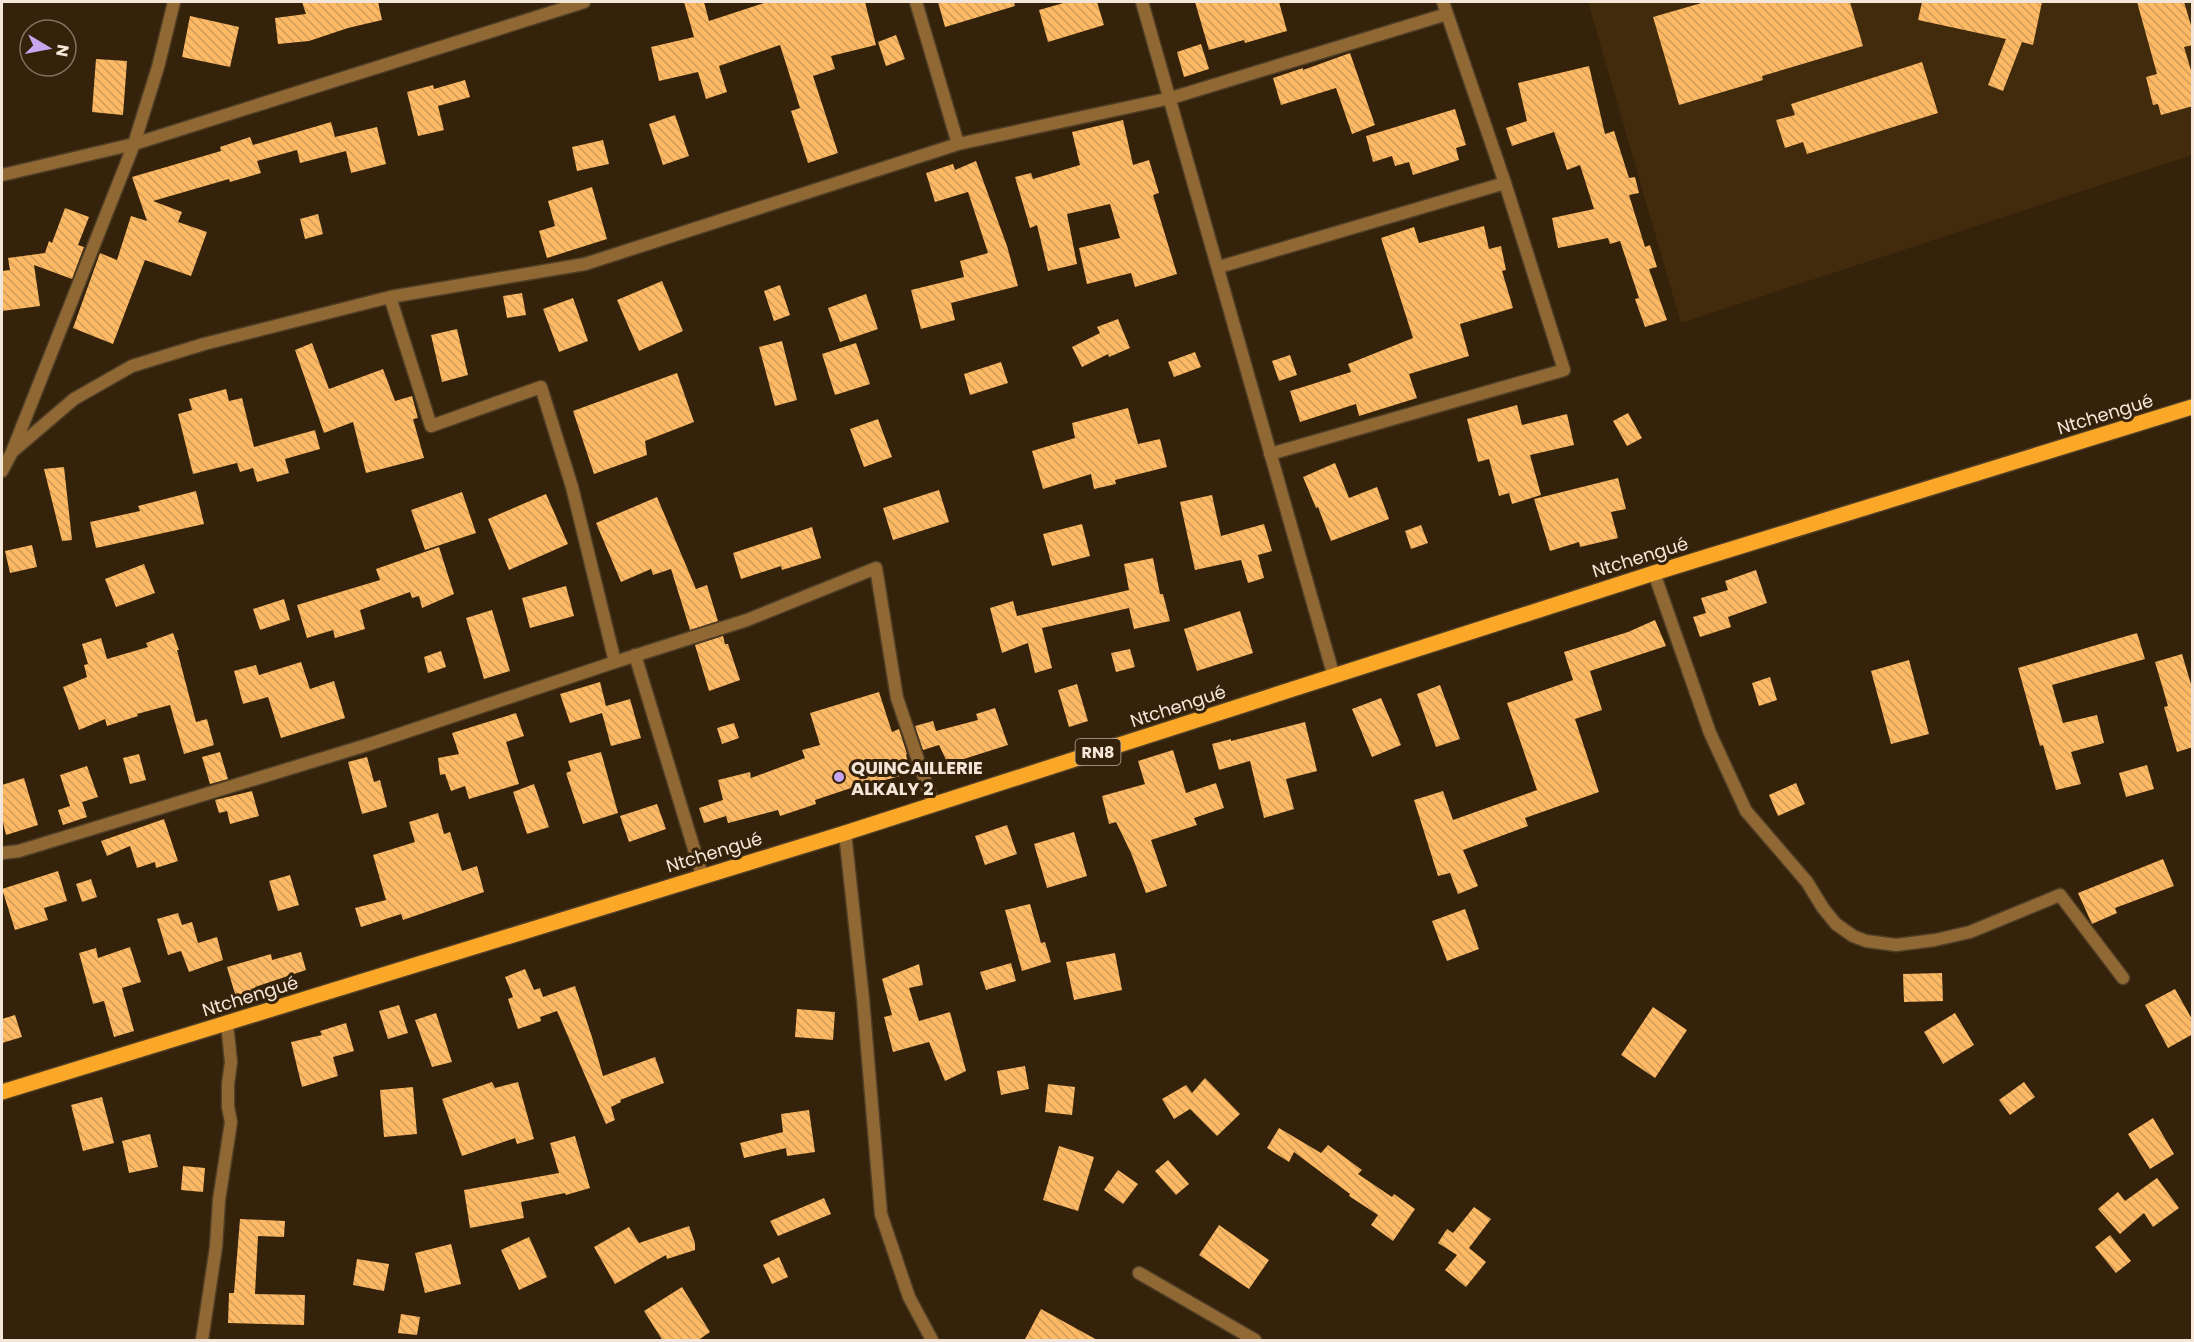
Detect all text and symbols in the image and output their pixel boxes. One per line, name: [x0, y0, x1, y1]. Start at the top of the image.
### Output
north arrow: [18, 18, 78, 78]
text: N: [50, 43, 75, 58]
street label: Ntchengué: [2054, 388, 2156, 440]
street label: Ntchengué: [1589, 531, 1691, 583]
street label: Ntchengué: [1127, 679, 1229, 733]
road number: RN8: [1076, 739, 1120, 765]
place label: QUINCAILLERIE ALKALY 2: [851, 755, 983, 801]
marker: QUINCAILLERIE ALKALY 2: [832, 770, 846, 784]
street label: Ntchengué: [663, 826, 765, 878]
street label: Ntchengué: [199, 970, 301, 1022]

